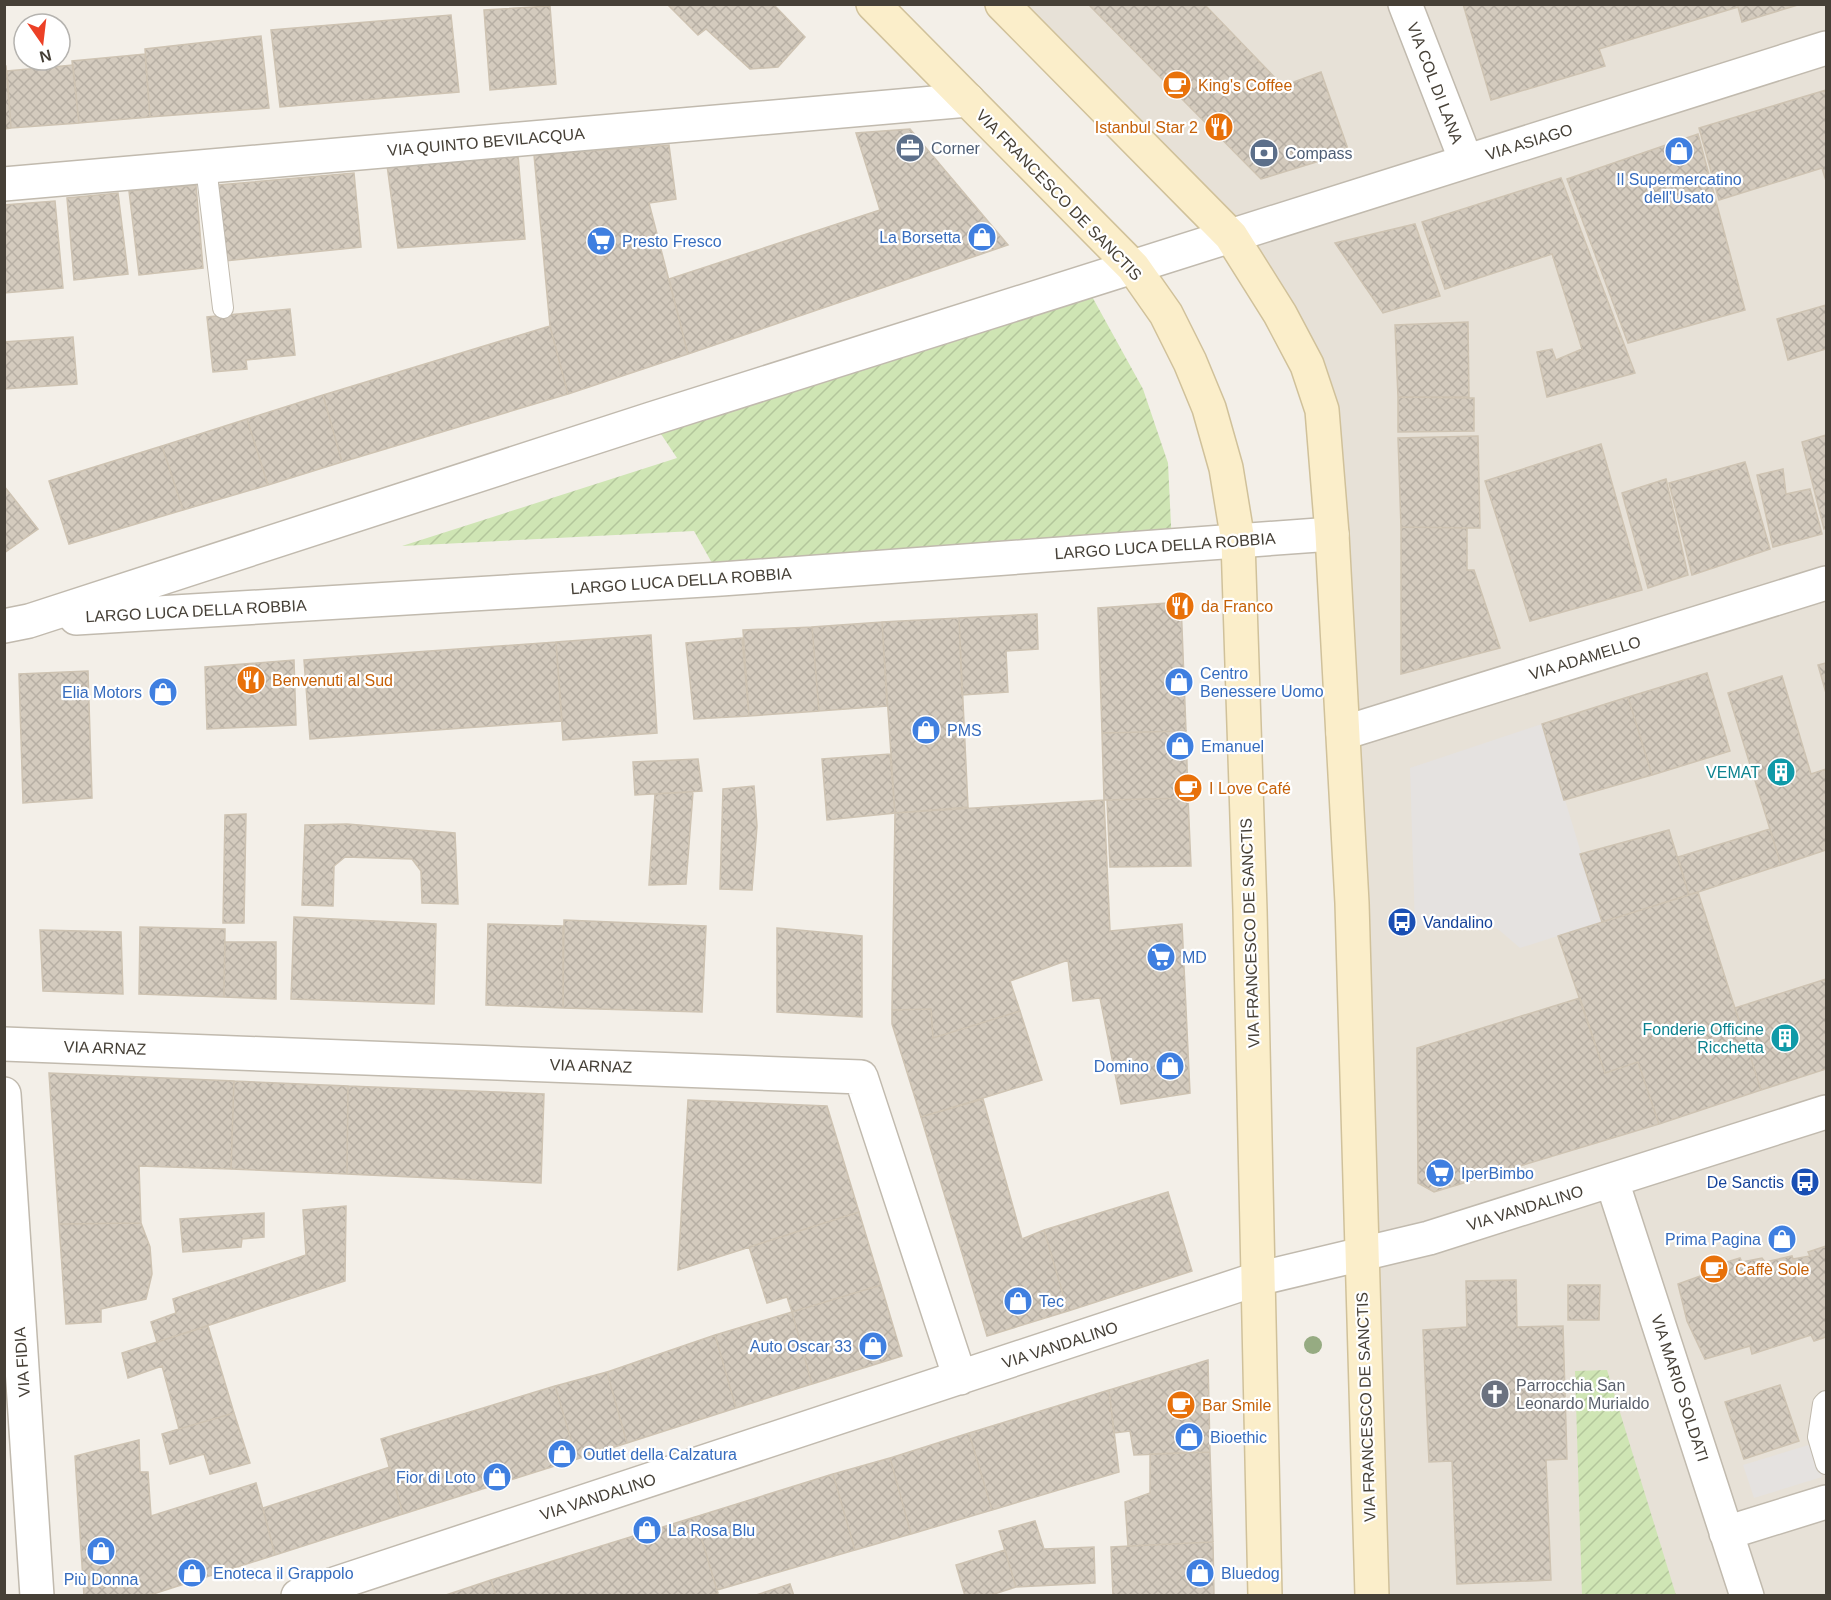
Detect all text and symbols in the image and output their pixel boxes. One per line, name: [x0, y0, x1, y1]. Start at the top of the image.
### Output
north arrow: [12, 12, 72, 72]
street label: VIA COL DI LANA: [1404, 20, 1466, 146]
text: N: [38, 46, 53, 66]
cafe icon: King's Coffee: [1161, 69, 1193, 101]
place label: King's Coffee: [1198, 77, 1292, 94]
street label: VIA FRANCESCO DE SANCTIS: [973, 106, 1145, 284]
restaurant icon: Istanbul Star 2: [1203, 111, 1235, 143]
place label: Istanbul Star 2: [1095, 119, 1198, 136]
street label: VIA ASIAGO: [1484, 121, 1574, 163]
street label: VIA QUINTO BEVILACQUA: [387, 125, 586, 159]
office icon: Corner: [894, 132, 926, 164]
shop icon: Il Supermercatino dell'Usato: [1663, 135, 1695, 167]
bank icon: Compass: [1248, 137, 1280, 169]
place label: Corner: [931, 140, 981, 157]
place label: Compass: [1285, 145, 1353, 162]
place label: Il Supermercatino dell'Usato: [1616, 171, 1742, 206]
shop icon: La Borsetta: [966, 221, 998, 253]
supermarket icon: Presto Fresco: [585, 225, 617, 257]
place label: La Borsetta: [879, 229, 961, 246]
place label: Presto Fresco: [622, 233, 722, 250]
street label: LARGO LUCA DELLA ROBBIA: [1054, 530, 1276, 562]
street label: LARGO LUCA DELLA ROBBIA: [570, 565, 792, 597]
restaurant icon: da Franco: [1164, 590, 1196, 622]
street label: LARGO LUCA DELLA ROBBIA: [85, 597, 307, 625]
place label: da Franco: [1201, 598, 1273, 615]
street label: VIA ADAMELLO: [1527, 633, 1643, 683]
restaurant icon: Benvenuti al Sud: [235, 664, 267, 696]
place label: Centro Benessere Uomo: [1200, 665, 1324, 700]
shop icon: Centro Benessere Uomo: [1163, 666, 1195, 698]
place label: Benvenuti al Sud: [272, 672, 393, 689]
shop icon: Elia Motors: [147, 676, 179, 708]
place label: Elia Motors: [62, 684, 142, 701]
shop icon: PMS: [910, 714, 942, 746]
place label: PMS: [947, 722, 982, 739]
shop icon: Emanuel: [1164, 730, 1196, 762]
place label: Emanuel: [1201, 738, 1264, 755]
building icon: VEMAT: [1765, 756, 1797, 788]
place label: VEMAT: [1706, 764, 1760, 781]
cafe icon: I Love Café: [1172, 772, 1204, 804]
place label: I Love Café: [1209, 780, 1291, 797]
street label: VIA FRANCESCO DE SANCTIS: [1237, 818, 1263, 1048]
bus stop icon: Vandalino: [1386, 906, 1418, 938]
place label: Vandalino: [1423, 914, 1493, 931]
supermarket icon: MD: [1145, 941, 1177, 973]
place label: MD: [1182, 949, 1207, 966]
place label: Fonderie Officine Ricchetta: [1642, 1021, 1764, 1056]
building icon: Fonderie Officine Ricchetta: [1769, 1022, 1801, 1054]
street label: VIA ARNAZ: [63, 1038, 147, 1058]
shop icon: Domino: [1154, 1050, 1186, 1082]
street label: VIA ARNAZ: [549, 1056, 633, 1076]
place label: Domino: [1094, 1058, 1149, 1075]
supermarket icon: IperBimbo: [1424, 1157, 1456, 1189]
place label: IperBimbo: [1461, 1165, 1534, 1182]
bus stop icon: De Sanctis: [1789, 1166, 1821, 1198]
place label: De Sanctis: [1707, 1174, 1784, 1191]
street label: VIA VANDALINO: [1465, 1182, 1585, 1234]
shop icon: Prima Pagina: [1766, 1223, 1798, 1255]
place label: Prima Pagina: [1665, 1231, 1761, 1248]
cafe icon: Caffè Sole: [1698, 1253, 1730, 1285]
place label: Caffè Sole: [1735, 1261, 1810, 1278]
shop icon: Tec: [1002, 1285, 1034, 1317]
street label: VIA FRANCESCO DE SANCTIS: [1353, 1292, 1379, 1522]
place label: Tec: [1039, 1293, 1064, 1310]
street label: VIA MARIO SOLDATI: [1648, 1312, 1712, 1464]
street label: VIA VANDALINO: [1000, 1318, 1120, 1372]
street label: VIA FIDIA: [11, 1326, 33, 1398]
shop icon: Auto Oscar 33: [857, 1330, 889, 1362]
place label: Auto Oscar 33: [750, 1338, 852, 1355]
place label: Parrocchia San Leonardo Murialdo: [1516, 1377, 1650, 1412]
church icon: Parrocchia San Leonardo Murialdo: [1479, 1378, 1511, 1410]
cafe icon: Bar Smile: [1165, 1389, 1197, 1421]
place label: Bar Smile: [1202, 1397, 1271, 1414]
shop icon: Bioethic: [1173, 1421, 1205, 1453]
place label: Bioethic: [1210, 1429, 1267, 1446]
shop icon: Outlet della Calzatura: [546, 1438, 578, 1470]
place label: Outlet della Calzatura: [583, 1446, 737, 1463]
shop icon: Fior di Loto: [481, 1461, 513, 1493]
place label: Fior di Loto: [396, 1469, 476, 1486]
street label: VIA VANDALINO: [538, 1470, 658, 1524]
shop icon: La Rosa Blu: [631, 1514, 663, 1546]
place label: La Rosa Blu: [668, 1522, 755, 1539]
shop icon: Più Donna: [85, 1535, 117, 1567]
shop icon: Enoteca il Grappolo: [176, 1557, 208, 1589]
shop icon: Bluedog: [1184, 1557, 1216, 1589]
place label: Enoteca il Grappolo: [213, 1565, 354, 1582]
place label: Bluedog: [1221, 1565, 1280, 1582]
place label: Più Donna: [64, 1571, 138, 1588]

